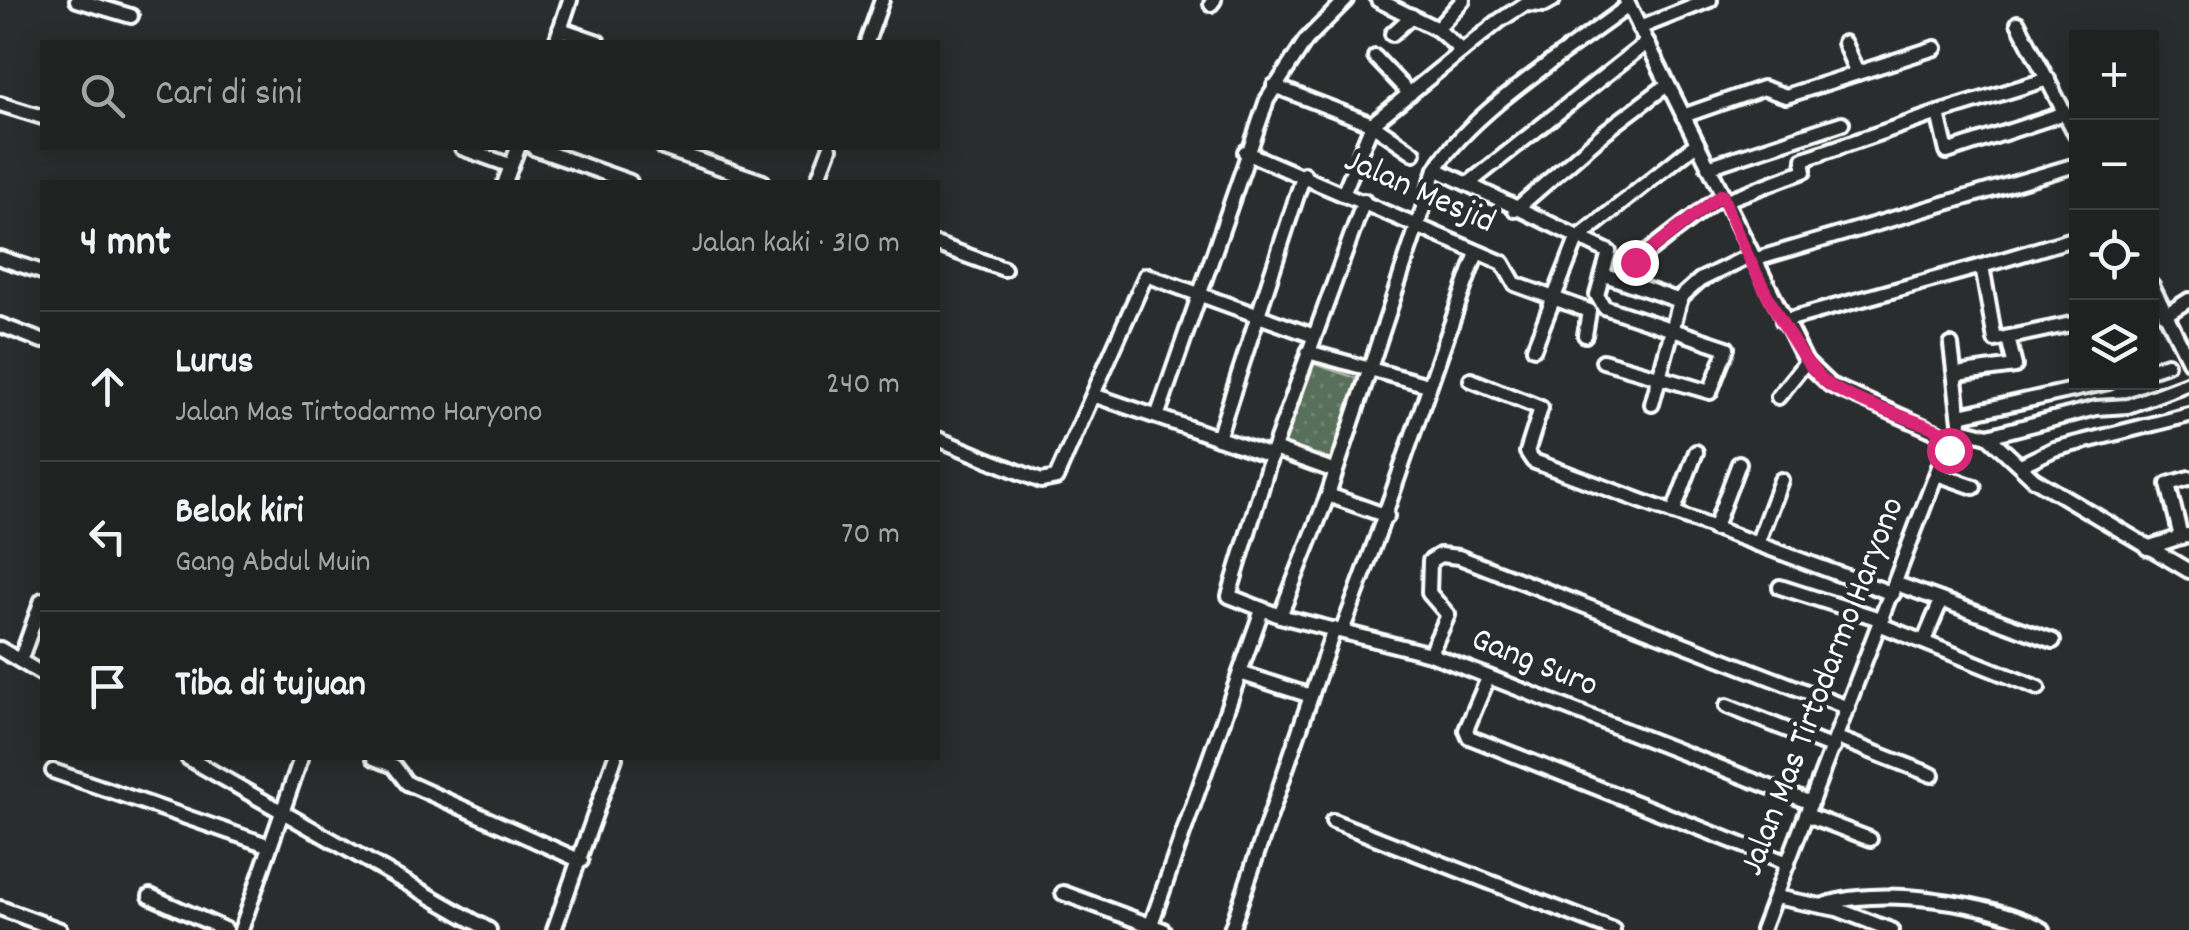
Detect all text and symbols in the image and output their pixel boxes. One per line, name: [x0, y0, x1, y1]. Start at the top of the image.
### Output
map controls: [2069, 30, 2159, 390]
button: +: [2069, 30, 2159, 120]
search box: [40, 40, 940, 150]
icon: search: [75, 68, 130, 123]
text: Cari di sini: [155, 68, 302, 123]
button: −: [2069, 120, 2159, 210]
street label: Jalan Mesjid: [1335, 137, 1503, 249]
button: locate: [2069, 210, 2159, 300]
text: 4 mnt: [80, 215, 171, 275]
text: Jalan kaki · 310 m: [692, 222, 900, 268]
route end: [1613, 240, 1659, 286]
button: layers: [2069, 300, 2159, 390]
text: Lurus: [175, 336, 253, 391]
icon: ahead: [80, 359, 135, 414]
text: 240 m: [826, 363, 900, 409]
text: Jalan Mas Tirtodarmo Haryono: [175, 391, 542, 437]
route start: [1927, 428, 1973, 474]
text: Belok kiri: [175, 486, 304, 541]
street label: Jalan Mas Tirtodarmo Haryono: [1729, 490, 1919, 884]
icon: left: [80, 509, 135, 564]
text: 70 m: [841, 513, 900, 559]
text: Gang Abdul Muin: [175, 541, 371, 587]
street label: Gang Suro: [1463, 616, 1605, 712]
icon: arrive: [80, 659, 135, 714]
text: Tiba di tujuan: [175, 659, 366, 714]

